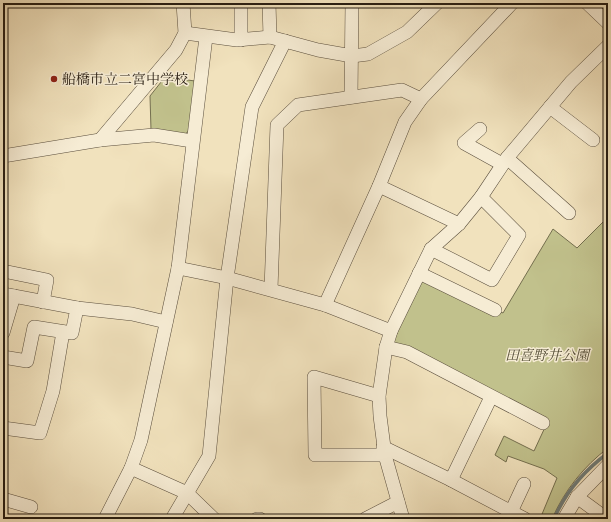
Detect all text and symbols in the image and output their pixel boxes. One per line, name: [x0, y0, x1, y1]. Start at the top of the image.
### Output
place label: 船橋市立二宮中学校: [62, 71, 188, 88]
marker: 船橋市立二宮中学校: [49, 74, 59, 84]
park label: 田喜野井公園: [505, 347, 591, 364]

